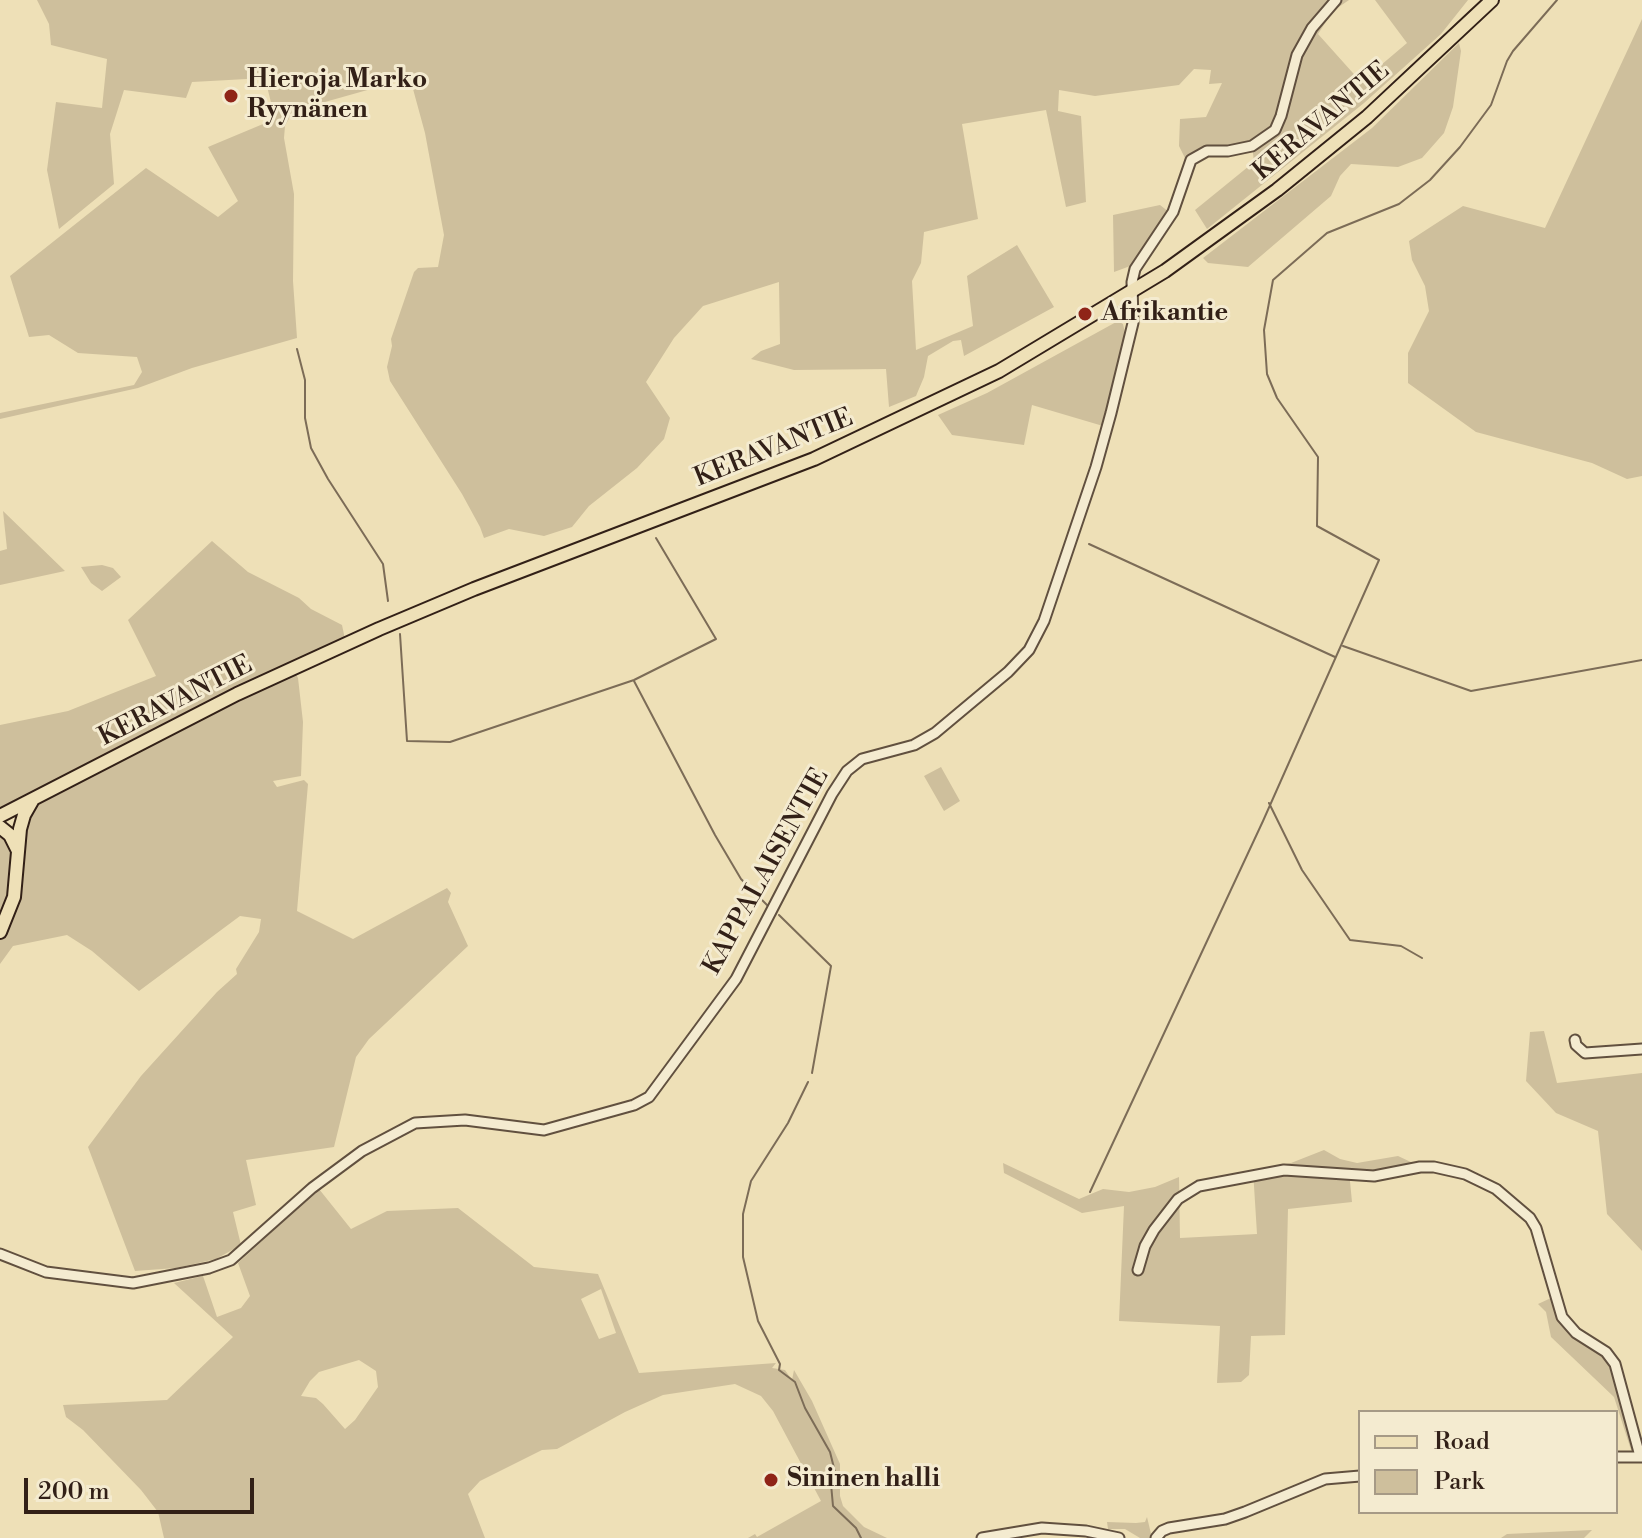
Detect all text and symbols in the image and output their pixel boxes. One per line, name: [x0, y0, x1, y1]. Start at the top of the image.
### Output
street label: KERAVANTIE: [1247, 56, 1397, 188]
place label: Hieroja Marko Ryynänen: [247, 65, 427, 126]
marker: Hieroja Marko Ryynänen: [222, 87, 240, 105]
place label: Afrikantie: [1101, 298, 1228, 330]
marker: Afrikantie: [1076, 305, 1094, 323]
street label: KERAVANTIE: [690, 403, 858, 495]
street label: KERAVANTIE: [94, 650, 258, 754]
street label: KAPPALAISENTIE: [697, 763, 837, 981]
legend: [1358, 1410, 1618, 1514]
text: Road: [1434, 1427, 1490, 1457]
scale bar: [28, 1462, 258, 1512]
place label: Sininen halli: [787, 1464, 940, 1496]
text: Park: [1434, 1467, 1484, 1497]
marker: Sininen halli: [762, 1471, 780, 1489]
text: 200 m: [38, 1477, 109, 1507]

